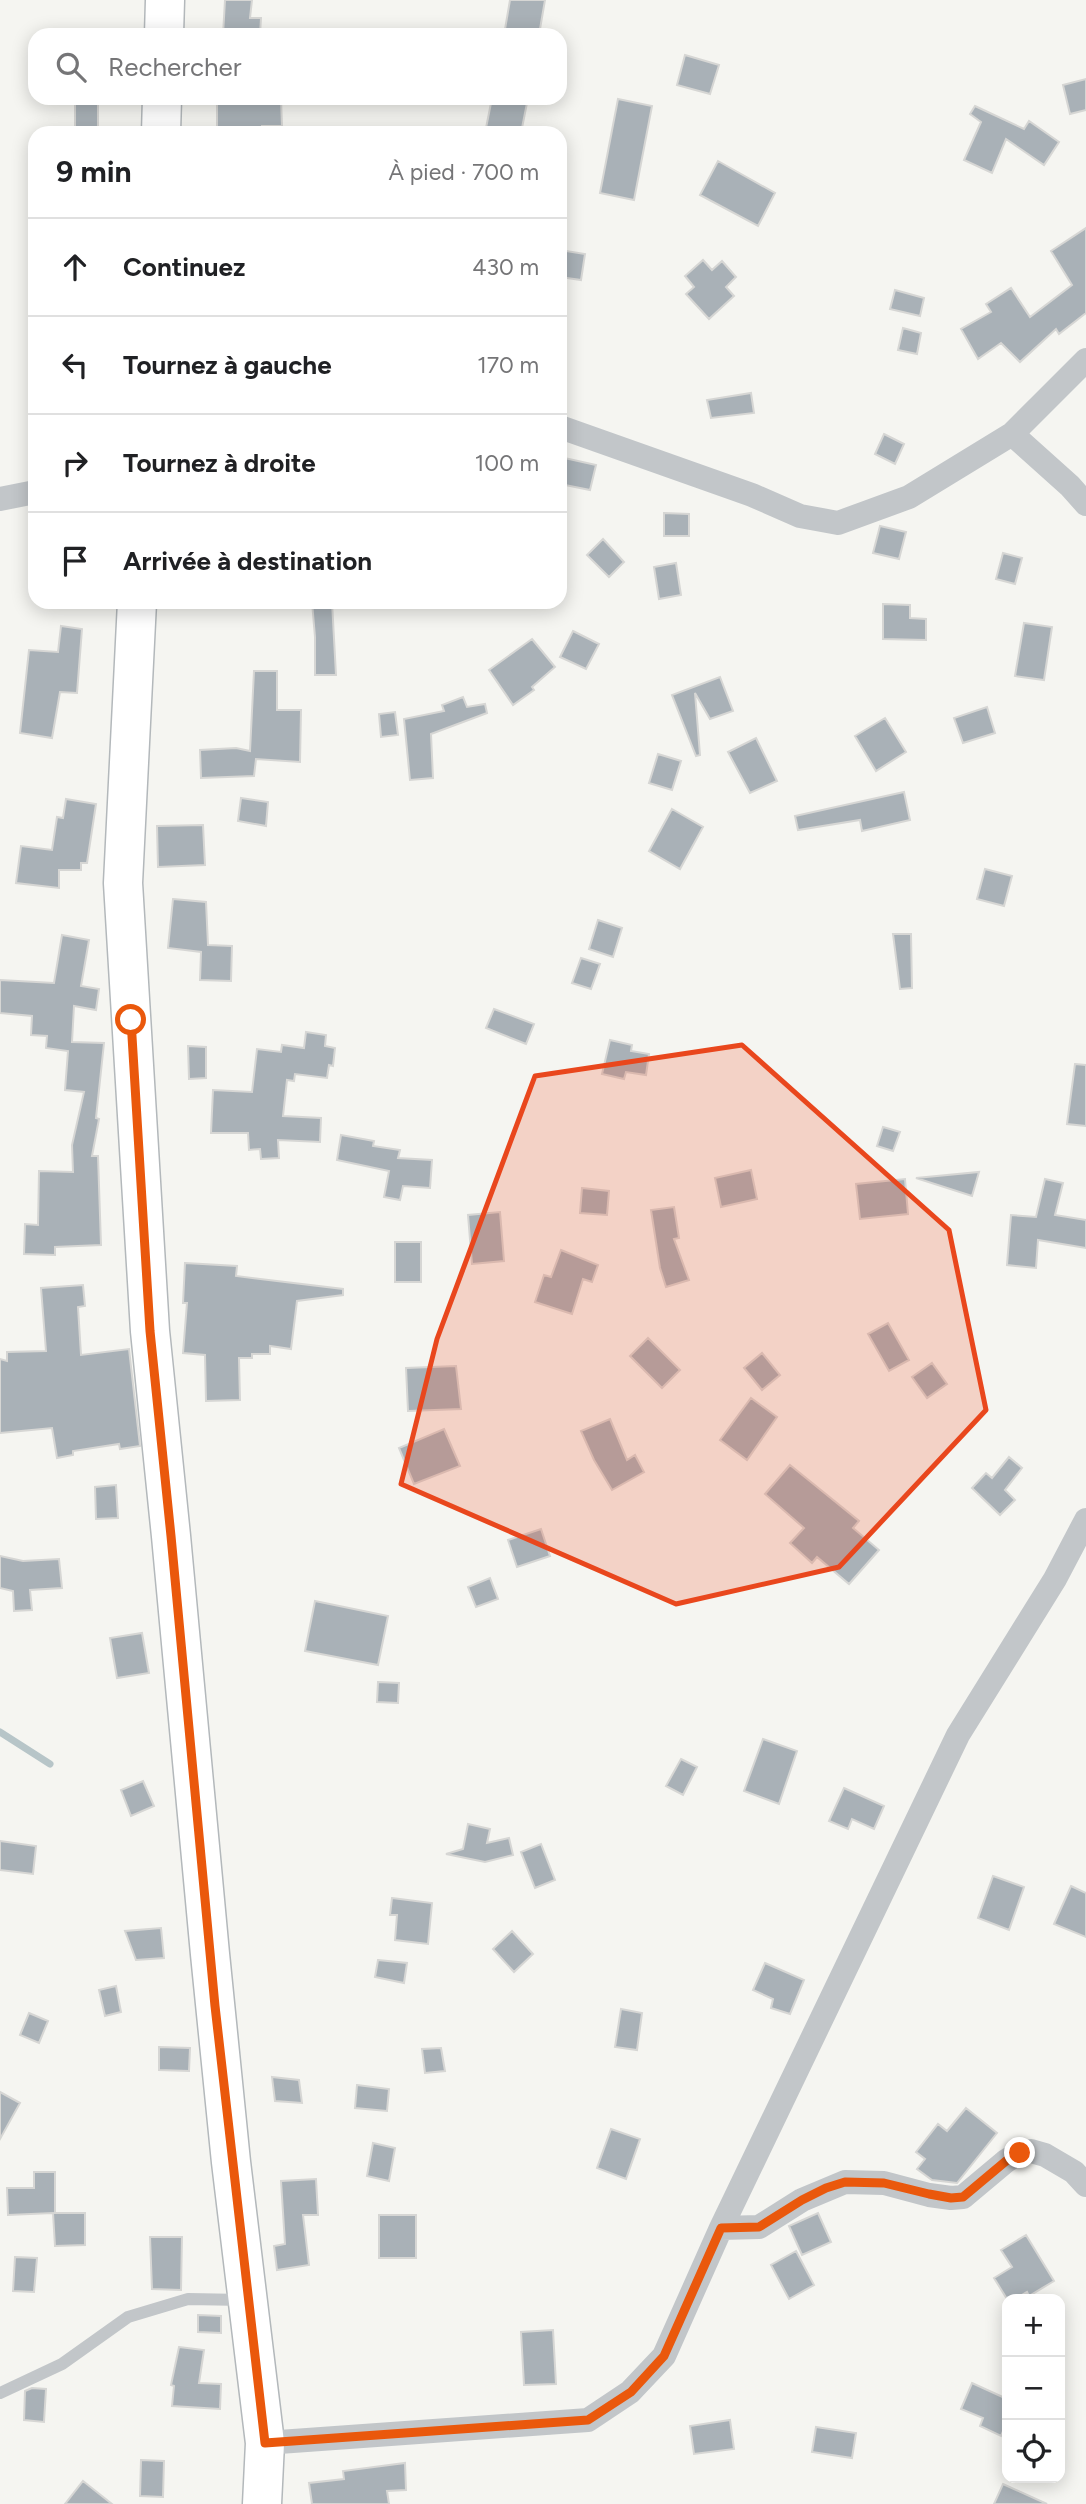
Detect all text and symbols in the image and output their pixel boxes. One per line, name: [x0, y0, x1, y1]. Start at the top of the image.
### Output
search box: [28, 28, 567, 105]
icon: search: [52, 48, 90, 86]
text: Rechercher: [108, 51, 242, 83]
text: 9 min: [56, 153, 132, 190]
text: À pied · 700 m: [388, 158, 539, 186]
icon: ahead: [56, 248, 94, 286]
text: Continuez: [123, 251, 245, 283]
text: 430 m: [472, 253, 539, 281]
icon: left: [56, 346, 94, 384]
text: Tournez à gauche: [123, 349, 332, 381]
text: 170 m: [477, 351, 539, 379]
icon: right: [56, 444, 94, 482]
text: Tournez à droite: [123, 447, 316, 479]
text: 100 m: [475, 449, 539, 477]
icon: arrive: [56, 542, 94, 580]
text: Arrivée à destination: [123, 545, 372, 577]
route start: [115, 1004, 146, 1035]
route end: [1004, 2137, 1035, 2168]
map controls: [1002, 2294, 1065, 2483]
button: +: [1002, 2294, 1065, 2357]
button: −: [1002, 2357, 1065, 2420]
button: locate: [1002, 2420, 1065, 2483]

